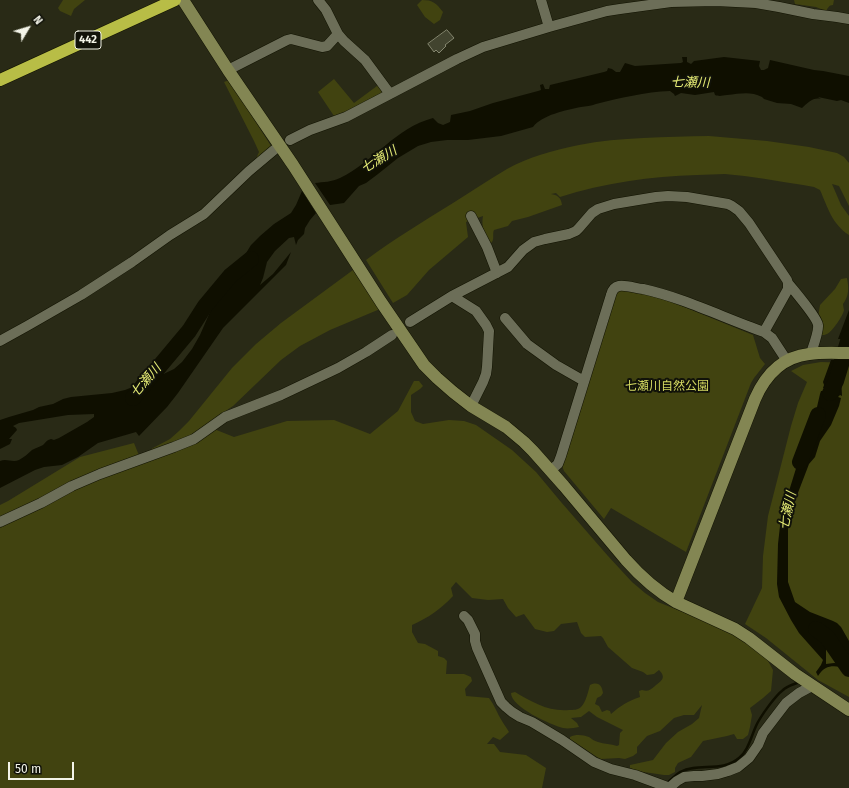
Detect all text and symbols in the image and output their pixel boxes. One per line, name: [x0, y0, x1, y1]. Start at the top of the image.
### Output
north arrow: [8, 8, 48, 48]
text: N: [30, 13, 45, 27]
road number: 442: [75, 31, 101, 49]
water label: 七瀬川: [670, 75, 710, 91]
water label: 七瀬川: [358, 143, 400, 177]
water label: 七瀬川: [127, 361, 165, 401]
park label: 七瀬川自然公園: [625, 380, 709, 394]
water label: 七瀬川: [776, 490, 800, 532]
scale bar: [10, 754, 76, 780]
text: 50 m: [15, 762, 41, 776]

